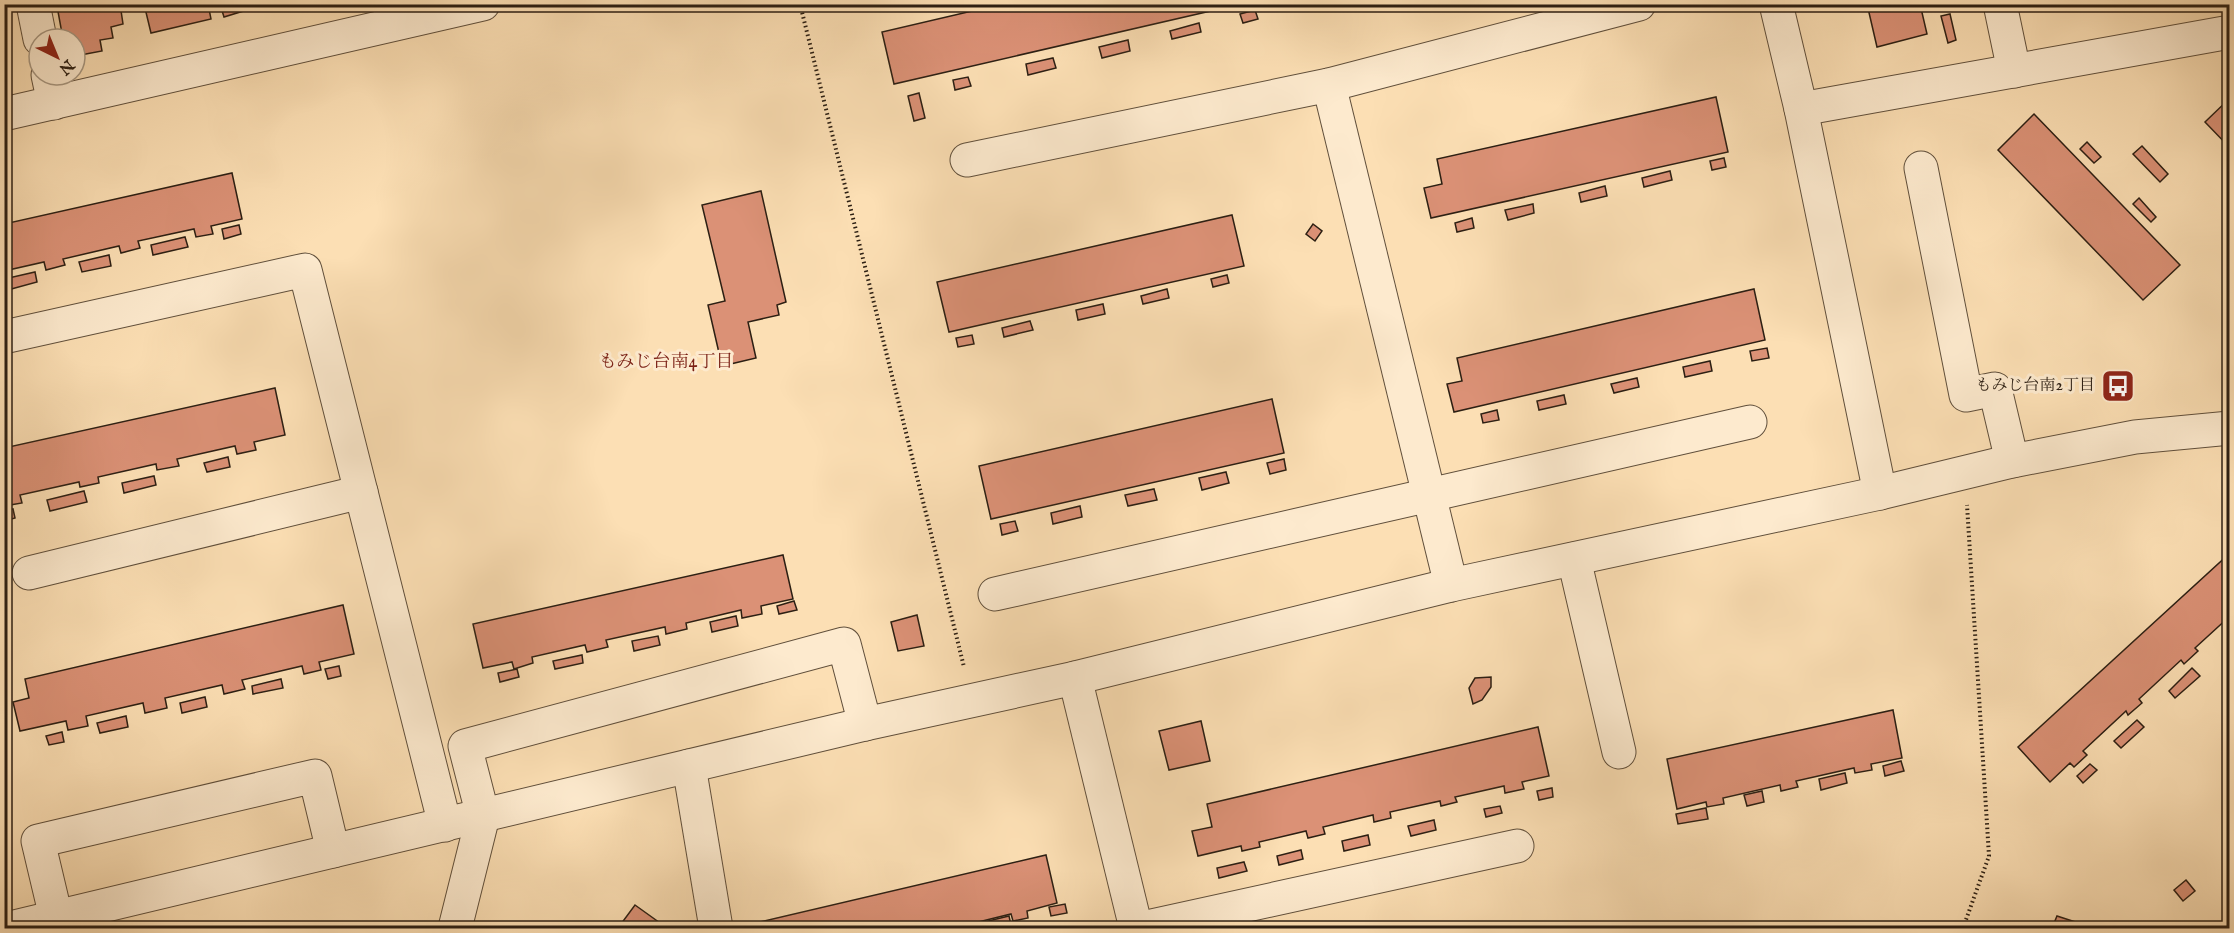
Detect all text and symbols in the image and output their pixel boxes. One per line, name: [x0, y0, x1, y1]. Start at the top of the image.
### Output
north arrow: [27, 27, 87, 87]
text: N: [54, 54, 78, 79]
district label: もみじ台南4丁目: [599, 351, 733, 374]
bus stop icon: もみじ台南2丁目: [2100, 368, 2136, 404]
place label: もみじ台南2丁目: [1975, 376, 2095, 396]

